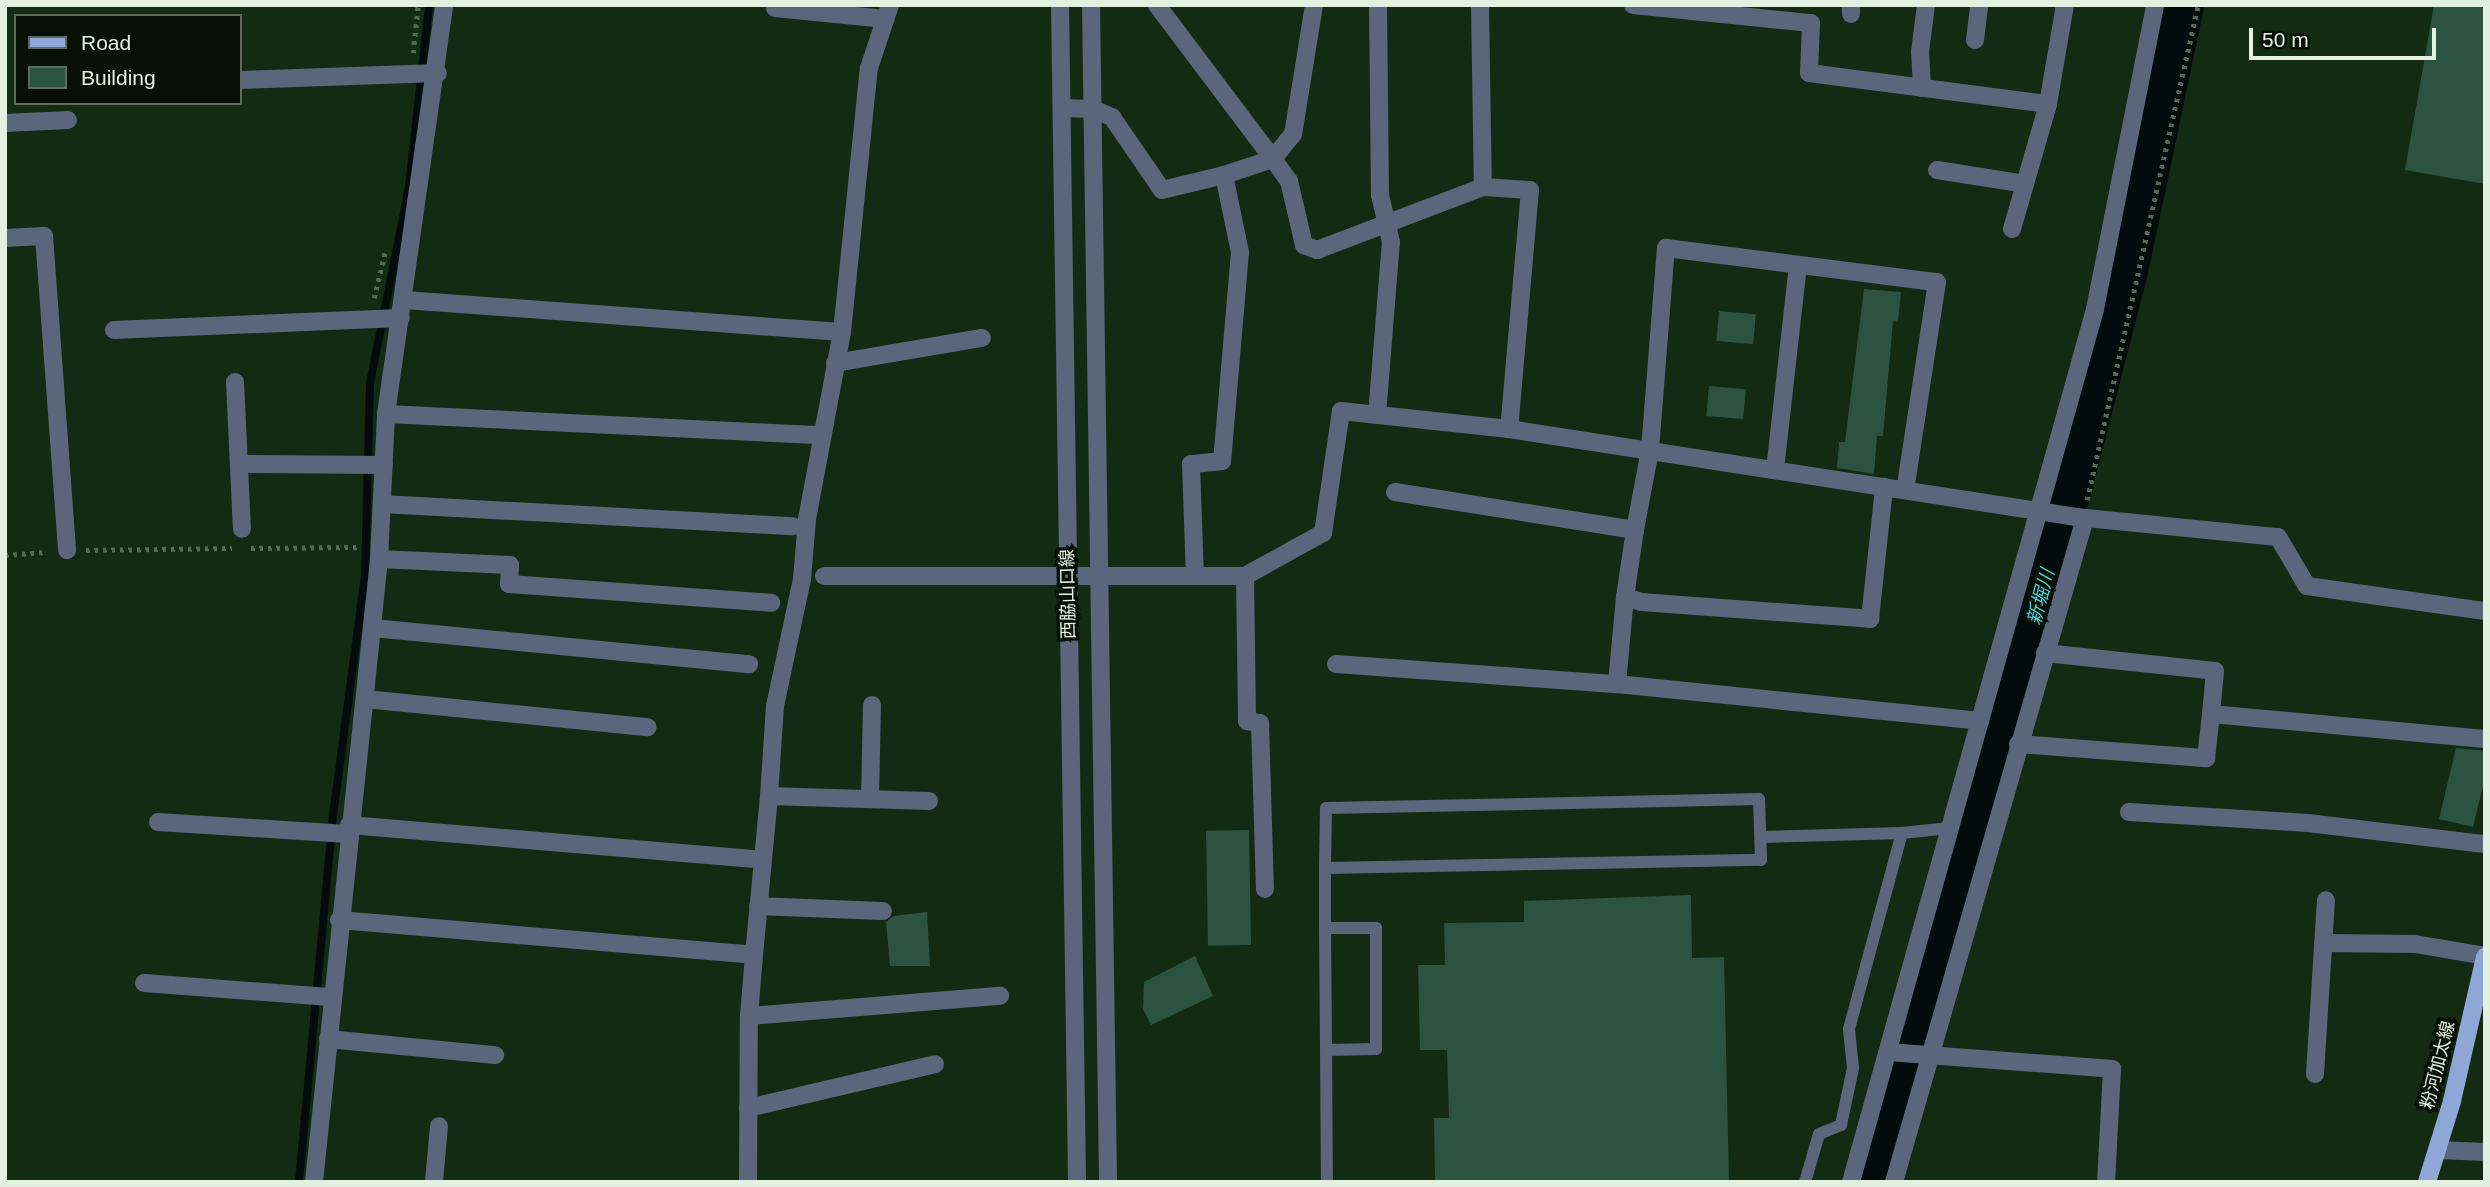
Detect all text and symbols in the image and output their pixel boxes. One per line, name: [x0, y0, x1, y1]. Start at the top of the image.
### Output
legend: [14, 14, 242, 105]
scale bar: [2252, 14, 2439, 58]
text: 50 m: [2262, 28, 2309, 51]
text: Road: [81, 31, 131, 54]
text: Building: [81, 66, 156, 89]
street label: 西脇山口線: [1056, 549, 1080, 639]
water label: 新堀川: [2023, 567, 2059, 627]
street label: 粉河加太線: [2417, 1019, 2459, 1111]

